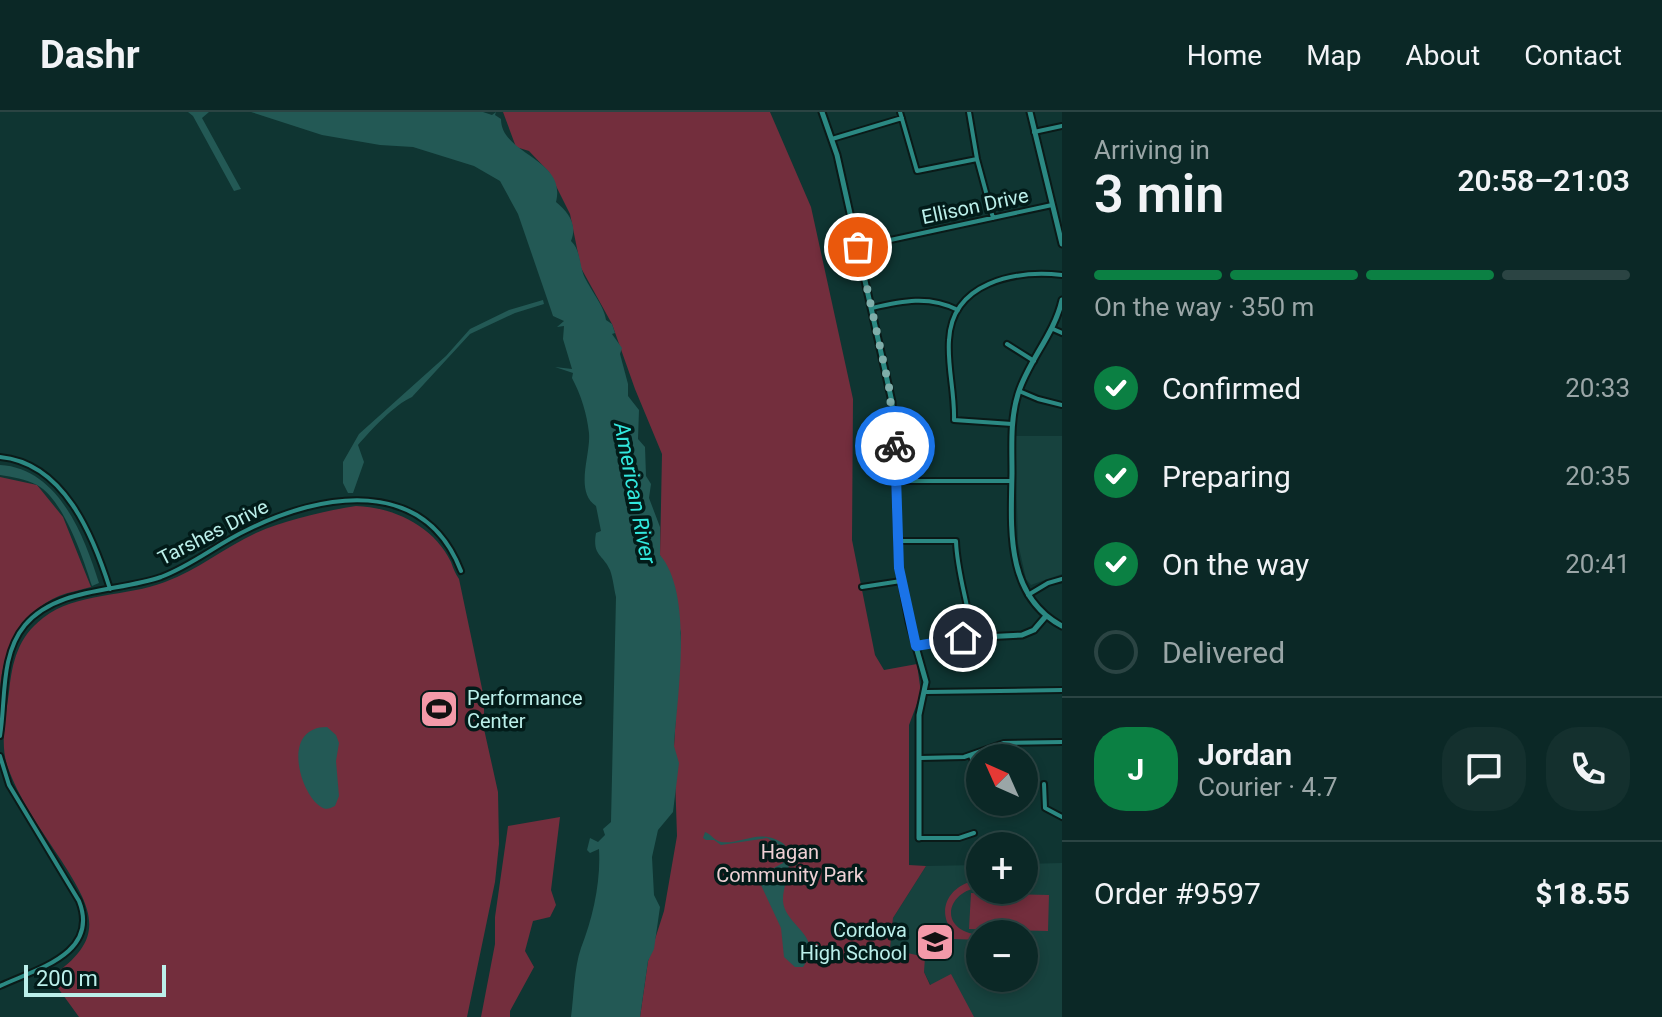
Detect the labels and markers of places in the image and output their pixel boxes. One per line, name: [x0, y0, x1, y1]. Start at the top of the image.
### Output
pin: [824, 213, 892, 281]
pin: [929, 604, 997, 672]
place label: Performance Center: [467, 686, 583, 733]
sports icon: Performance Center: [418, 688, 460, 730]
place label: Cordova High School: [800, 918, 907, 965]
school or university icon: Cordova High School: [914, 921, 956, 963]

